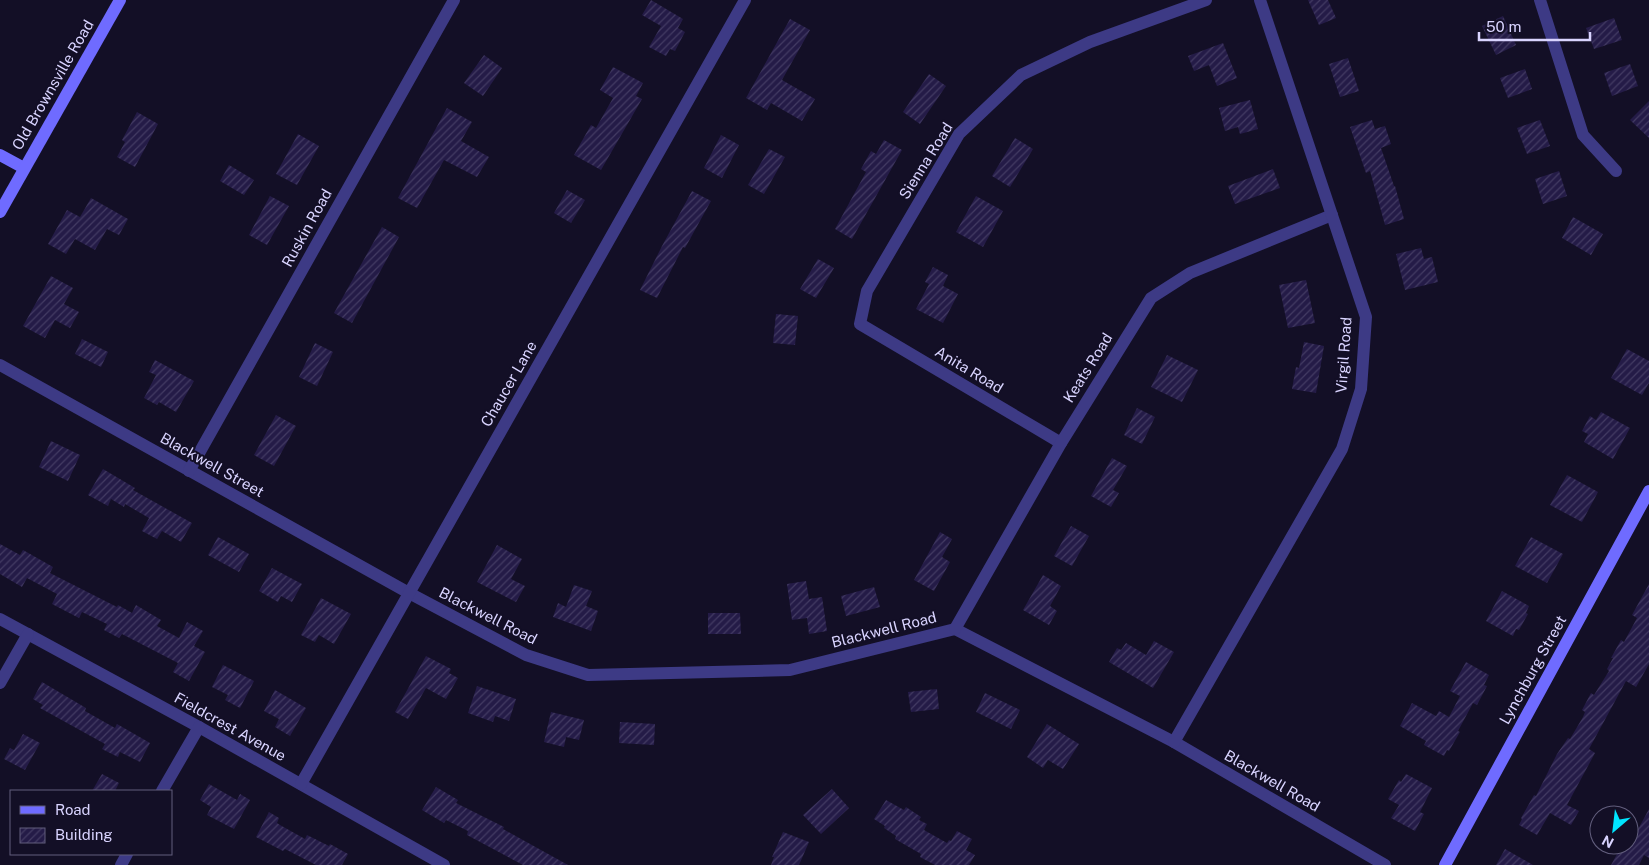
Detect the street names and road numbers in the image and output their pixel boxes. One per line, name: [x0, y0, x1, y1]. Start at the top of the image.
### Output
street label: Old Brownsville Road: [8, 17, 97, 153]
street label: Sienna Road: [895, 119, 956, 202]
street label: Ruskin Road: [278, 186, 335, 270]
street label: Virgil Road: [1332, 316, 1355, 394]
street label: Keats Road: [1060, 330, 1116, 406]
street label: Chaucer Lane: [477, 338, 540, 430]
street label: Anita Road: [932, 343, 1006, 397]
street label: Blackwell Street: [157, 429, 267, 500]
street label: Blackwell Road: [436, 584, 540, 648]
street label: Blackwell Road: [830, 608, 938, 651]
street label: Lynchburg Street: [1496, 612, 1570, 727]
street label: Fieldcrest Avenue: [171, 689, 289, 764]
street label: Blackwell Road: [1221, 746, 1323, 815]

